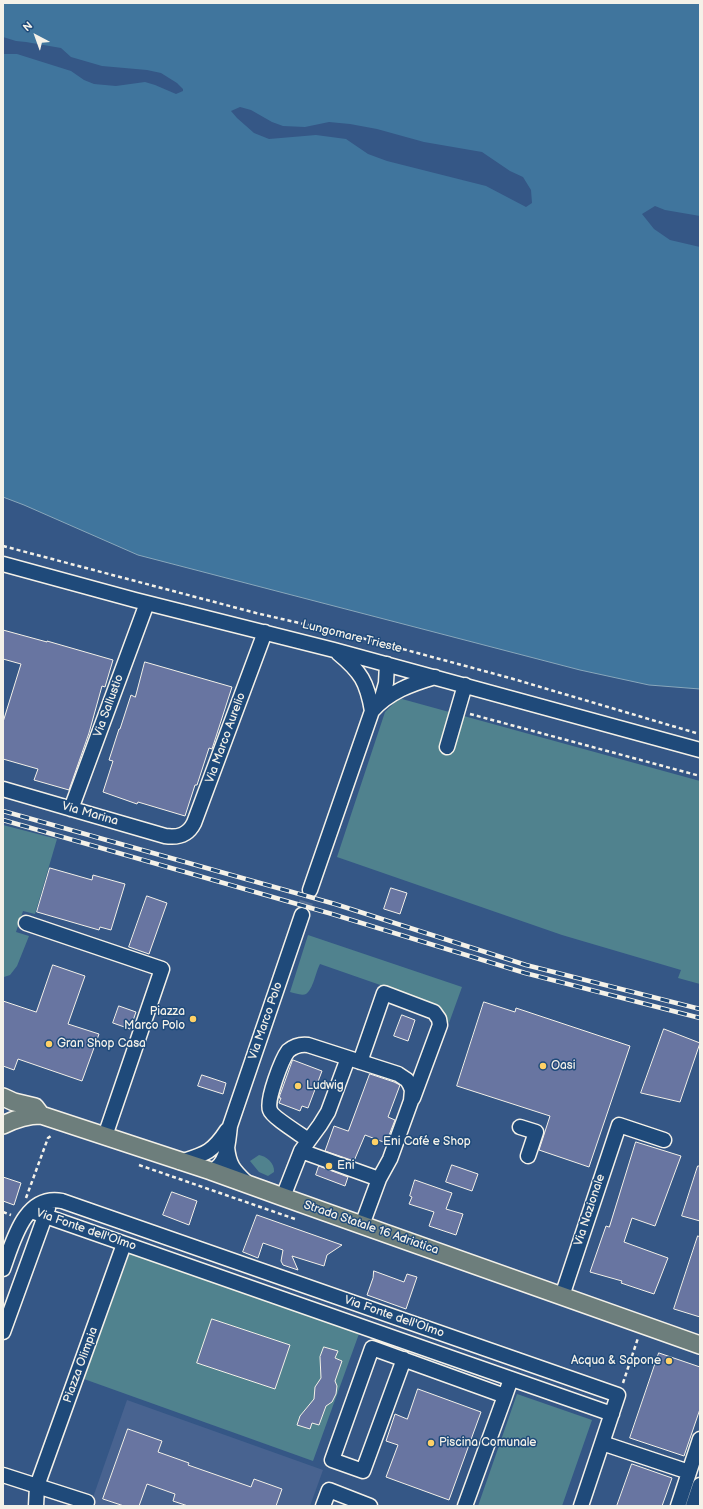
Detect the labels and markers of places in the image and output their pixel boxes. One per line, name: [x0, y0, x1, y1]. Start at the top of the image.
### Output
place label: Piazza Marco Polo: [124, 1005, 185, 1033]
marker: Piazza Marco Polo: [188, 1014, 198, 1024]
place label: Gran Shop Casa: [57, 1037, 146, 1051]
marker: Gran Shop Casa: [44, 1039, 54, 1049]
place label: Oasi: [551, 1059, 576, 1073]
marker: Oasi: [538, 1061, 548, 1071]
place label: Ludwig: [306, 1079, 344, 1093]
marker: Ludwig: [293, 1081, 303, 1091]
place label: Eni Café e Shop: [383, 1135, 471, 1149]
marker: Eni Café e Shop: [370, 1137, 380, 1147]
place label: Eni: [337, 1159, 354, 1173]
marker: Eni: [324, 1161, 334, 1171]
place label: Acqua & Sapone: [571, 1354, 661, 1368]
marker: Acqua & Sapone: [664, 1356, 674, 1366]
place label: Piscina Comunale: [439, 1436, 536, 1450]
marker: Piscina Comunale: [426, 1438, 436, 1448]

